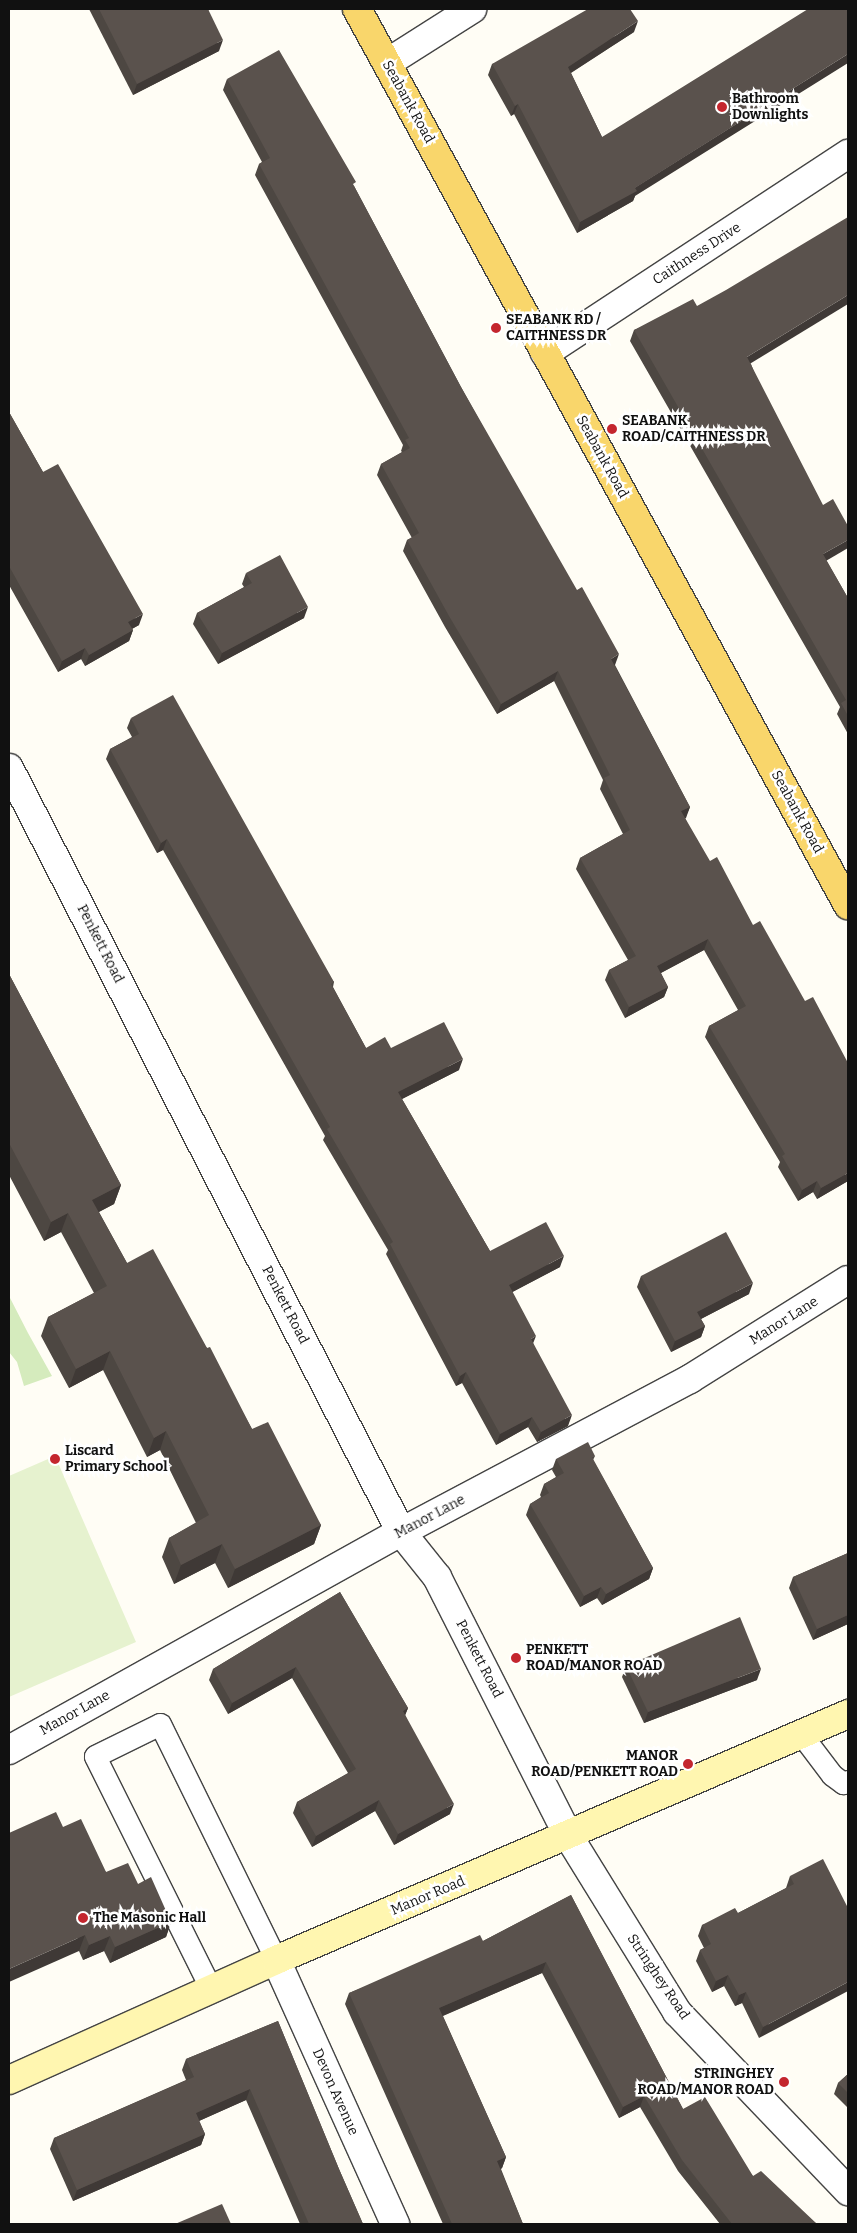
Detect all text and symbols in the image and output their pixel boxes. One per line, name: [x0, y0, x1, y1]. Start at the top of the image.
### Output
street label: Seabank Road: [378, 58, 438, 146]
place label: Bathroom Downlights: [732, 91, 808, 124]
marker: Bathroom Downlights: [716, 101, 728, 113]
street label: Caithness Drive: [650, 219, 744, 289]
place label: SEABANK RD / CAITHNESS DR: [506, 312, 606, 344]
marker: SEABANK RD / CAITHNESS DR: [490, 322, 502, 334]
street label: Seabank Road: [572, 413, 632, 501]
place label: SEABANK ROAD/CAITHNESS DR: [622, 413, 766, 446]
marker: SEABANK ROAD/CAITHNESS DR: [606, 423, 618, 435]
street label: Seabank Road: [767, 768, 827, 856]
street label: Penkett Road: [73, 902, 127, 986]
street label: Penkett Road: [258, 1263, 312, 1347]
street label: Manor Lane: [747, 1293, 821, 1349]
place label: Liscard Primary School: [65, 1443, 168, 1475]
marker: Liscard Primary School: [49, 1453, 61, 1465]
street label: Manor Lane: [392, 1491, 468, 1543]
street label: Penkett Road: [452, 1617, 506, 1701]
place label: PENKETT ROAD/MANOR ROAD: [526, 1642, 662, 1674]
marker: PENKETT ROAD/MANOR ROAD: [510, 1652, 522, 1664]
street label: Manor Lane: [37, 1687, 113, 1739]
place label: MANOR ROAD/PENKETT ROAD: [531, 1748, 678, 1780]
marker: MANOR ROAD/PENKETT ROAD: [682, 1758, 694, 1770]
street label: Manor Road: [388, 1873, 468, 1919]
place label: The Masonic Hall: [93, 1910, 206, 1926]
marker: The Masonic Hall: [77, 1912, 89, 1924]
street label: Stringhey Road: [623, 1931, 693, 2023]
street label: Devon Avenue: [308, 2046, 362, 2138]
place label: STRINGHEY ROAD/MANOR ROAD: [638, 2066, 774, 2098]
marker: STRINGHEY ROAD/MANOR ROAD: [778, 2076, 790, 2088]

